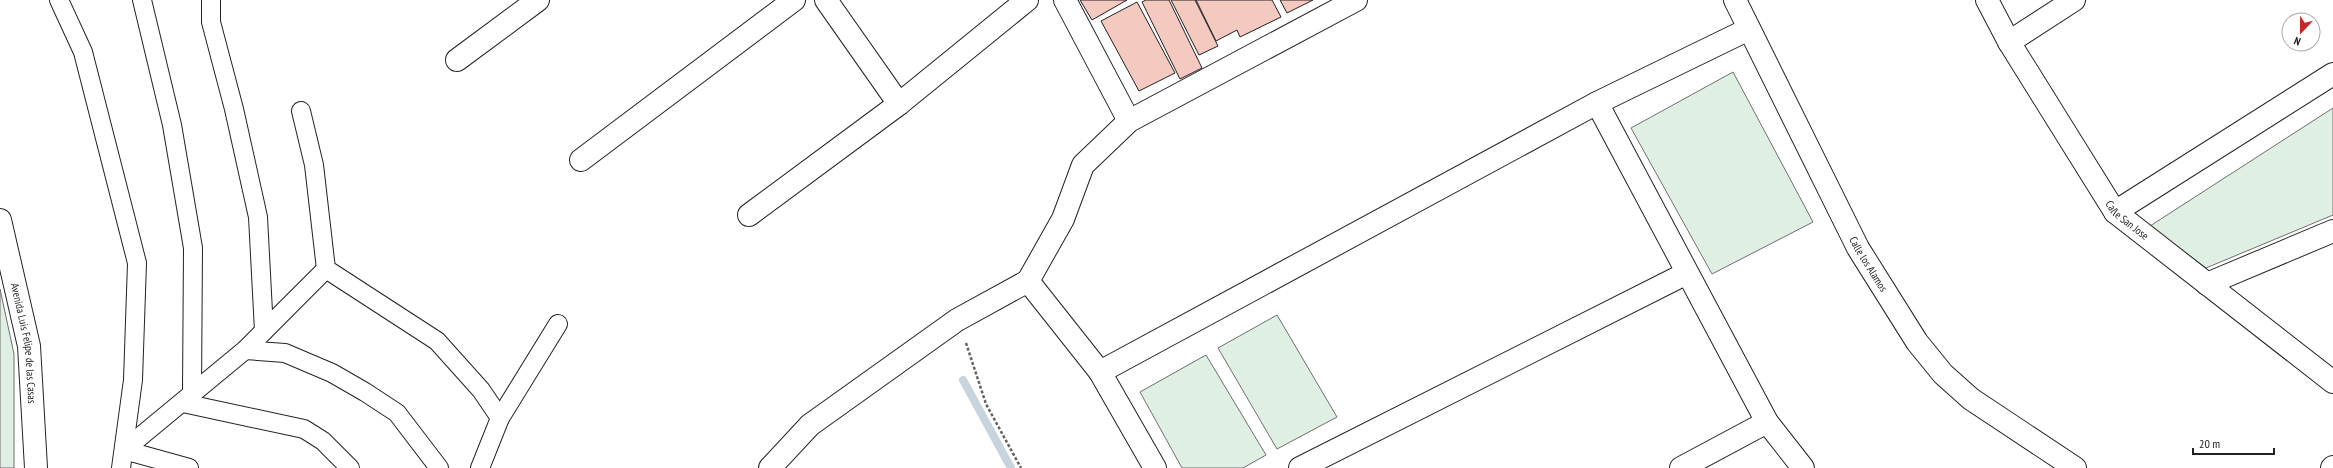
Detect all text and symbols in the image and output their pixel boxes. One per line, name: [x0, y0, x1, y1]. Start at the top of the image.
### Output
north arrow: [2281, 12, 2321, 52]
text: N: [2292, 34, 2303, 49]
street label: Calle San Jose: [2102, 198, 2152, 243]
street label: Calle los Alamos: [1846, 234, 1891, 295]
street label: Avenida Luis Felipe de las Casas: [8, 282, 39, 404]
scale bar: [2193, 430, 2274, 456]
text: 20 m: [2199, 436, 2220, 451]

